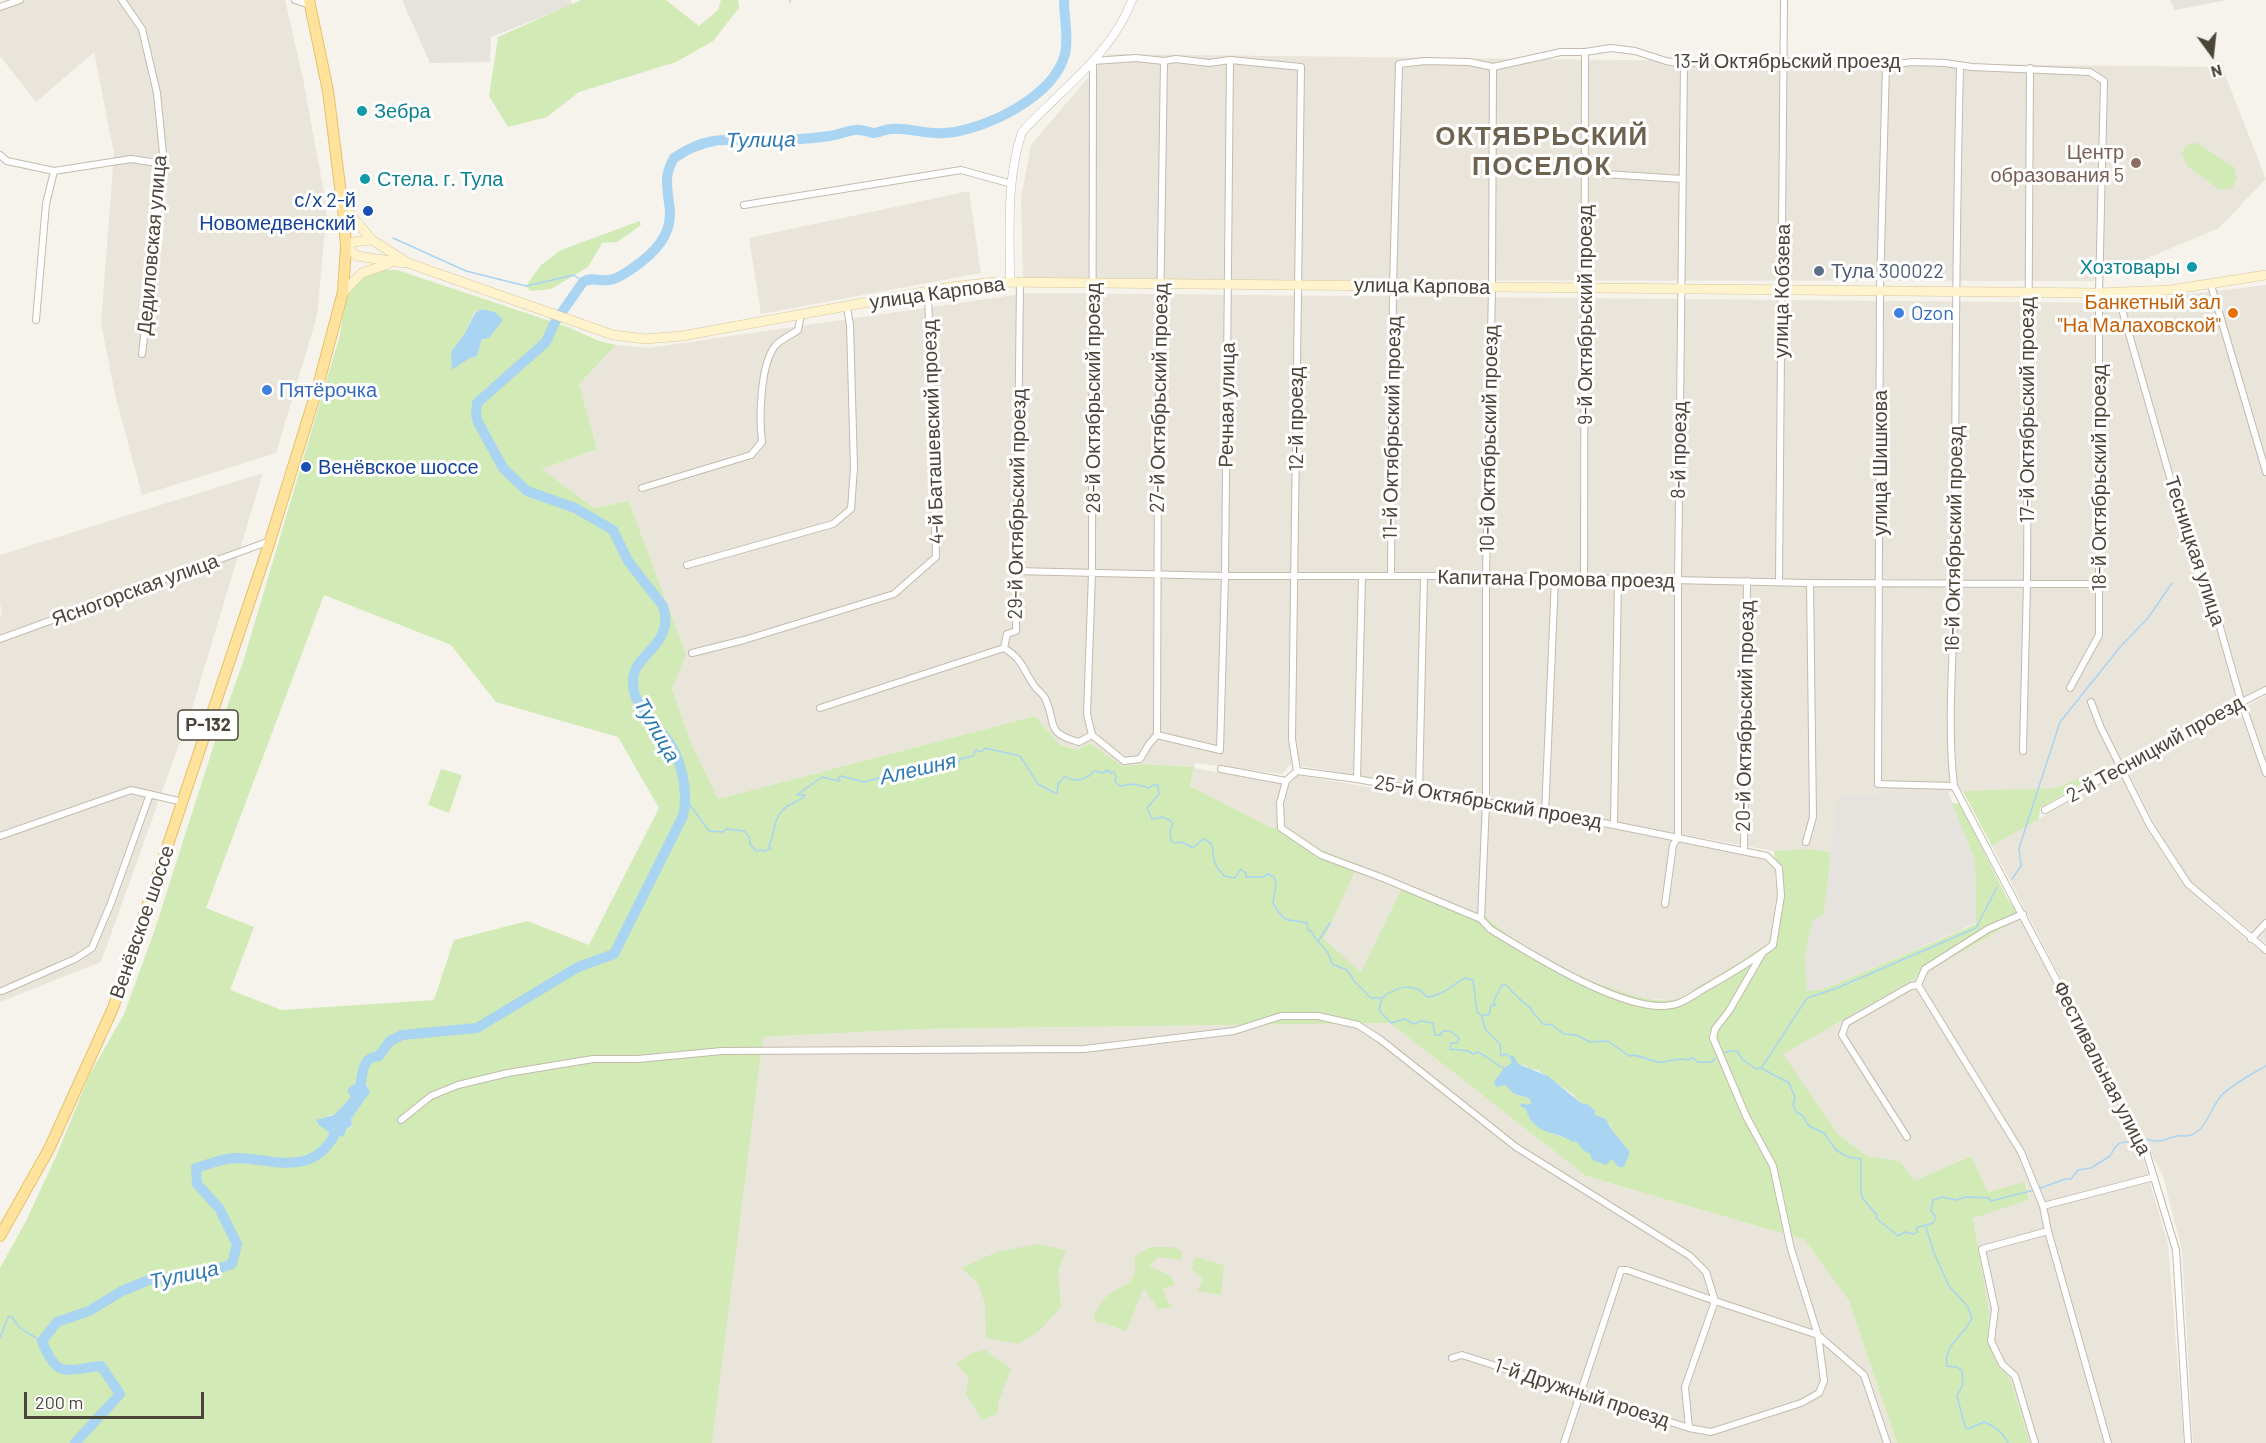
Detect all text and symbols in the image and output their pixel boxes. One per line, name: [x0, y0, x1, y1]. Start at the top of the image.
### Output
north arrow: [2182, 24, 2242, 84]
street label: 13-й Октябрьский проезд: [1673, 49, 1901, 73]
text: N: [2209, 61, 2224, 82]
place label: Зебра: [374, 99, 431, 123]
marker: Зебра: [355, 104, 369, 118]
district label: ОКТЯБРЬСКИЙ ПОСЕЛОК: [1435, 120, 1649, 182]
water label: Тулица: [726, 127, 796, 153]
place label: Центр образования 5: [1990, 140, 2124, 187]
street label: Дедиловская улица: [132, 154, 172, 336]
marker: Центр образования 5: [2129, 156, 2143, 170]
place label: Стела. г. Тула: [377, 167, 503, 191]
marker: Стела. г. Тула: [358, 172, 372, 186]
place label: с/х 2-й Новомедвенский: [199, 188, 356, 235]
marker: с/х 2-й Новомедвенский: [361, 204, 375, 218]
street label: 9-й Октябрьский проезд: [1573, 205, 1597, 425]
street label: улица Кобзева: [1769, 224, 1795, 358]
place label: Хозтовары: [2080, 255, 2180, 279]
place label: Тула 300022: [1831, 259, 1944, 283]
marker: Хозтовары: [2185, 260, 2199, 274]
marker: Тула 300022: [1812, 264, 1826, 278]
street label: улица Карпова: [868, 272, 1006, 314]
street label: улица Карпова: [1354, 273, 1490, 299]
street label: 28-й Октябрьский проезд: [1081, 283, 1105, 513]
street label: 27-й Октябрьский проезд: [1145, 283, 1173, 513]
place label: Банкетный зал "На Малаховской": [2058, 290, 2221, 337]
street label: 17-й Октябрьский проезд: [2015, 297, 2039, 523]
place label: Ozon: [1911, 301, 1954, 325]
marker: Ozon: [1892, 306, 1906, 320]
marker: Банкетный зал "На Малаховской": [2226, 306, 2240, 320]
street label: 11-й Октябрьский проезд: [1378, 316, 1406, 540]
street label: 4-й Баташевский проезд: [917, 319, 949, 545]
street label: 10-й Октябрьский проезд: [1475, 325, 1503, 553]
street label: Речная улица: [1214, 342, 1240, 468]
street label: 18-й Октябрьский проезд: [2087, 364, 2111, 592]
street label: 12-й проезд: [1284, 367, 1308, 471]
place label: Пятёрочка: [279, 378, 377, 402]
marker: Пятёрочка: [260, 383, 274, 397]
street label: 29-й Октябрьский проезд: [1003, 388, 1031, 620]
street label: улица Шишкова: [1868, 390, 1892, 536]
street label: 8-й проезд: [1666, 401, 1692, 499]
street label: 16-й Октябрьский проезд: [1940, 425, 1968, 653]
place label: Венёвское шоссе: [318, 455, 479, 479]
marker: Венёвское шоссе: [299, 460, 313, 474]
street label: Тесницкая улица: [2159, 473, 2231, 629]
street label: Ясногорская улица: [48, 549, 222, 631]
street label: Капитана Громова проезд: [1437, 565, 1675, 593]
street label: 20-й Октябрьский проезд: [1731, 600, 1759, 832]
street label: 2-й Тесницкий проезд: [2062, 690, 2248, 808]
water label: Тулица: [629, 693, 685, 767]
road number: Р-132: [178, 710, 238, 740]
water label: Алешня: [877, 748, 959, 790]
street label: 25-й Октябрьский проезд: [1372, 770, 1604, 834]
street label: Венёвское шоссе: [105, 842, 179, 1002]
street label: Фестивальная улица: [2048, 977, 2156, 1159]
water label: Тулица: [147, 1255, 221, 1295]
street label: 1-й Дружный проезд: [1491, 1353, 1673, 1433]
scale bar: [27, 1380, 207, 1418]
text: 200 m: [35, 1391, 83, 1413]

